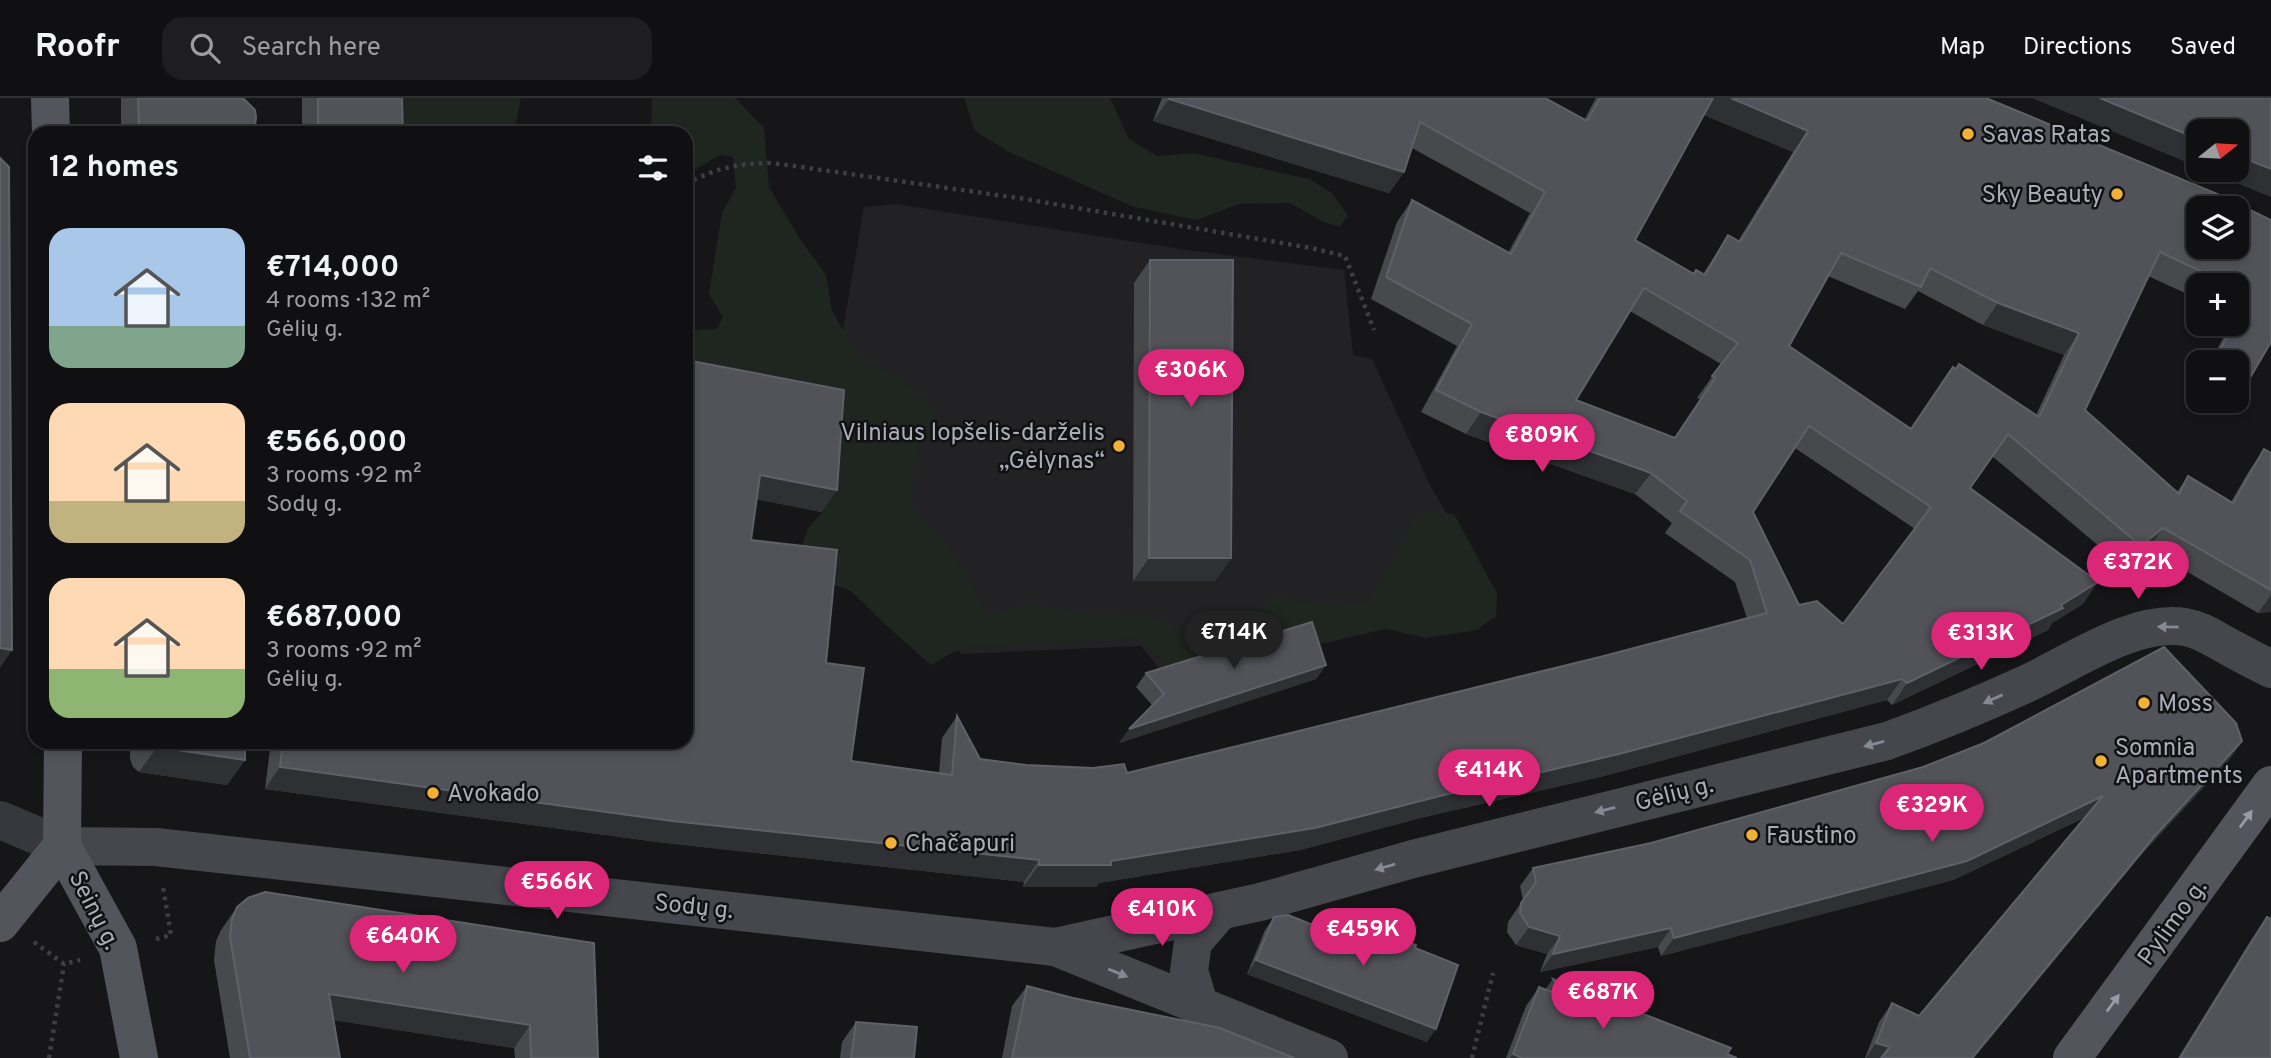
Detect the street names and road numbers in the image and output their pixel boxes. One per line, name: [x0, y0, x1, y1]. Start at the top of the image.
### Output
street label: Gėlių g.: [1632, 771, 1717, 819]
street label: Seinų g.: [61, 866, 126, 955]
street label: Pylimo g.: [2132, 874, 2215, 972]
street label: Sodų g.: [653, 889, 735, 927]

